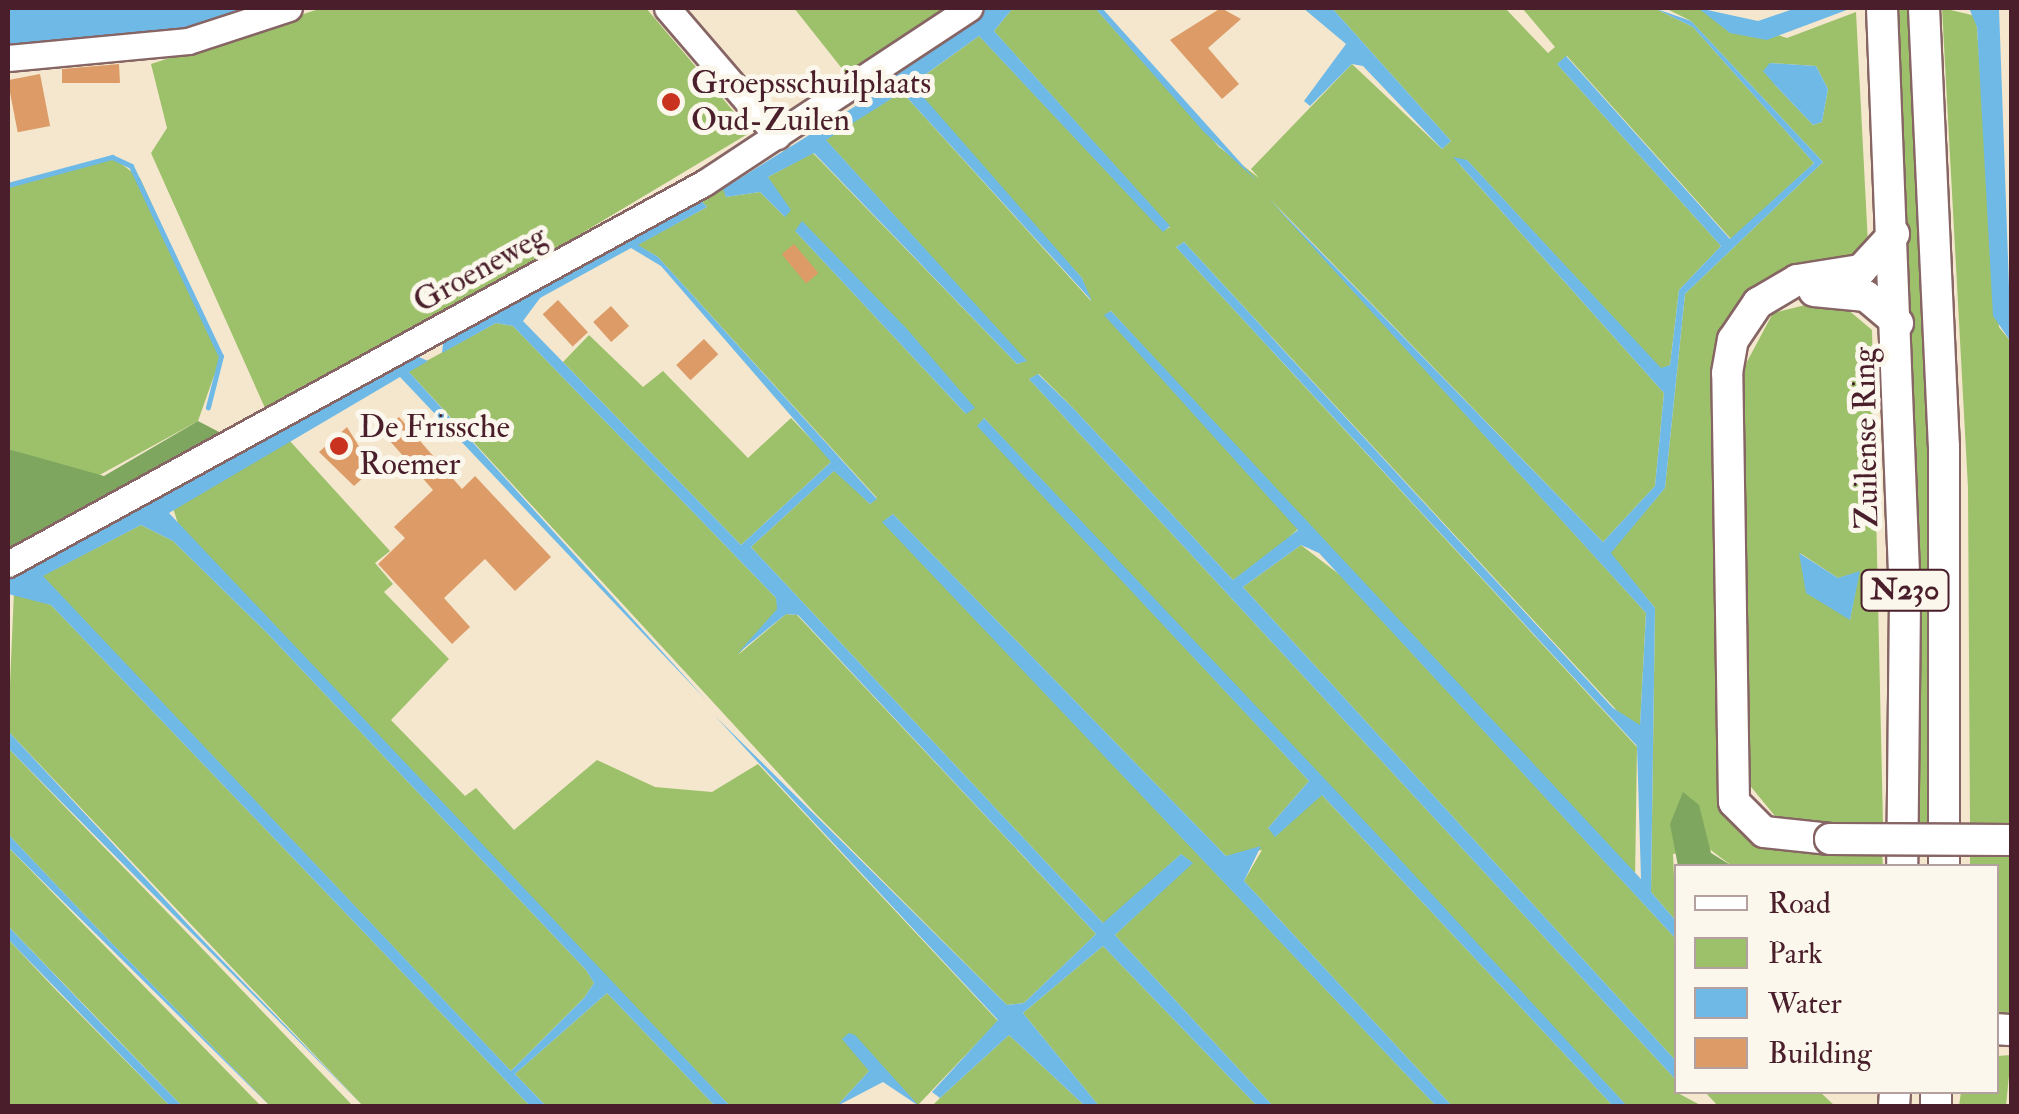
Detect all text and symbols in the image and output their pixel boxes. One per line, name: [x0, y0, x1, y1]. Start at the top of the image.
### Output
place label: Groepsschuilplaats Oud-Zuilen: [691, 65, 931, 140]
marker: Groepsschuilplaats Oud-Zuilen: [660, 91, 682, 113]
street label: Groeneweg: [407, 217, 553, 321]
street label: Zuilense Ring: [1845, 347, 1887, 529]
place label: De Frissche Roemer: [359, 409, 510, 484]
marker: De Frissche Roemer: [328, 435, 350, 457]
road number: N230: [1860, 565, 1950, 615]
legend: [1674, 864, 1999, 1094]
text: Road: [1768, 885, 1831, 922]
text: Park: [1768, 935, 1823, 972]
text: Water: [1768, 985, 1842, 1022]
text: Building: [1768, 1035, 1872, 1072]

